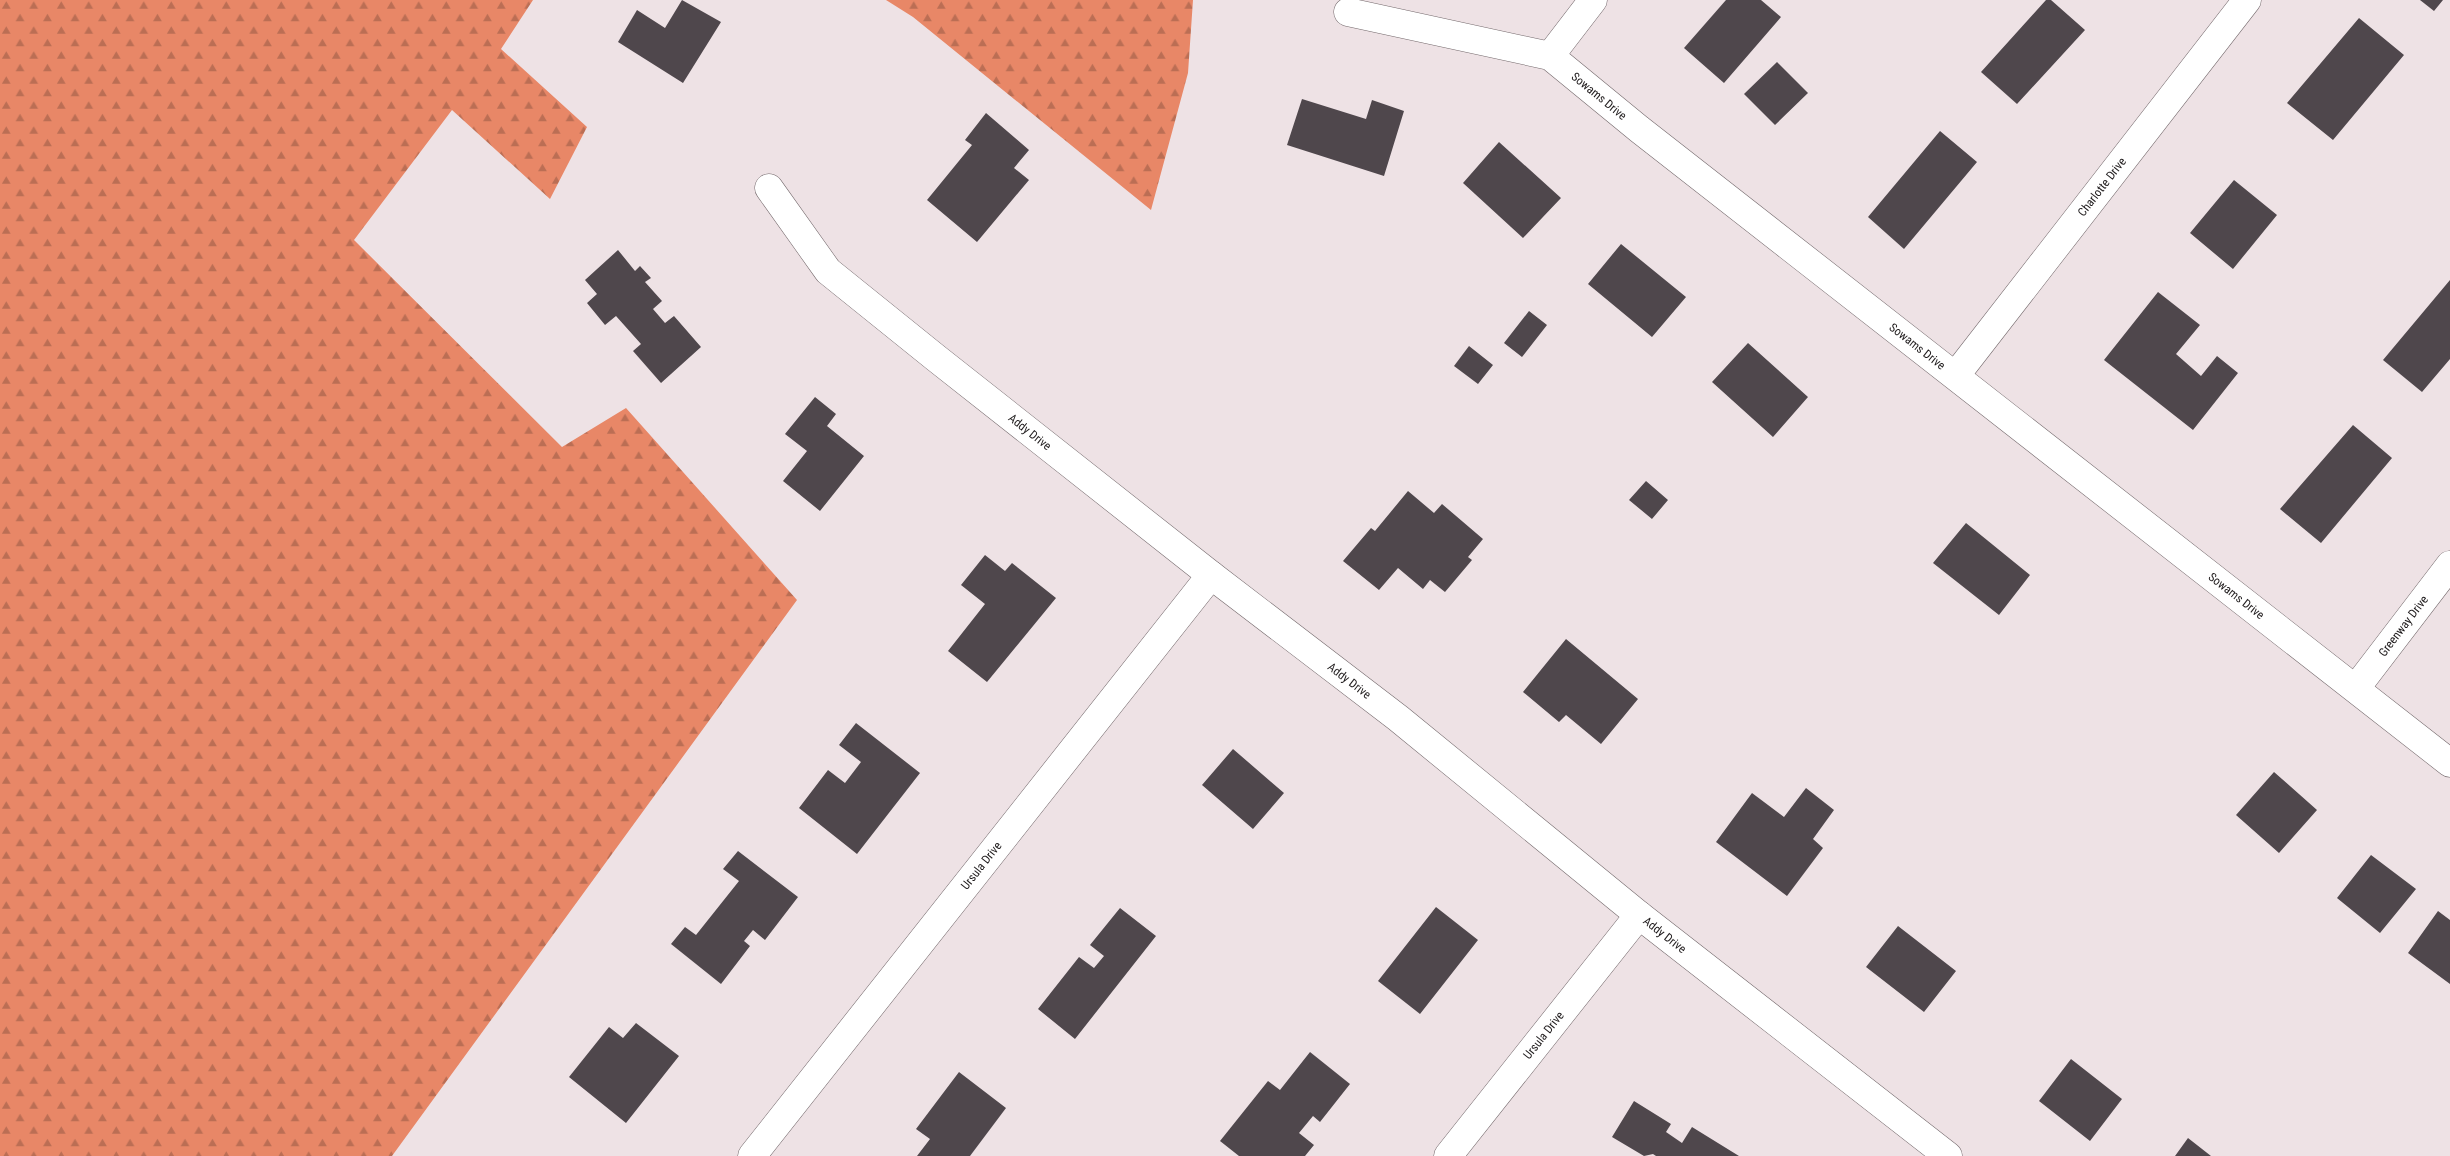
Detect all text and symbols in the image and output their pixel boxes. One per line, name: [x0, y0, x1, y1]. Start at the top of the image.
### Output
street label: Sowams Drive: [1569, 69, 1630, 123]
street label: Charlotte Drive: [2075, 155, 2129, 219]
street label: Sowams Drive: [1886, 320, 1948, 373]
street label: Addy Drive: [1006, 411, 1054, 453]
street label: Sowams Drive: [2206, 570, 2267, 622]
street label: Greenway Drive: [2376, 593, 2431, 659]
street label: Addy Drive: [1325, 660, 1374, 702]
street label: Ursula Drive: [958, 839, 1005, 892]
street label: Addy Drive: [1640, 914, 1689, 956]
street label: Ursula Drive: [1520, 1008, 1567, 1062]

